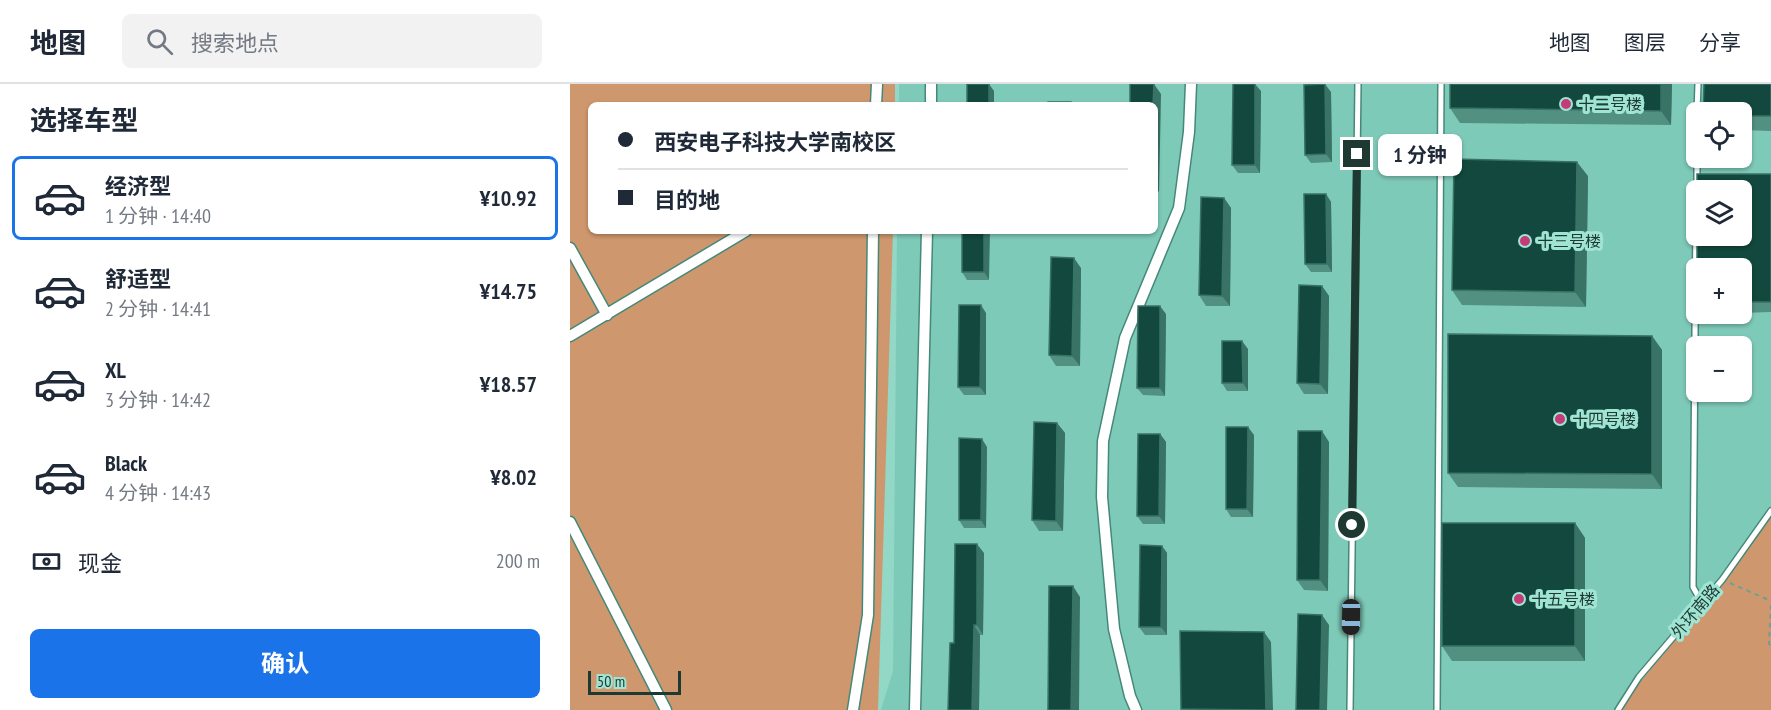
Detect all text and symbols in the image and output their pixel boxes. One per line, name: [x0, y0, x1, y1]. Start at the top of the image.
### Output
search box: [122, 14, 542, 68]
text: 地图: [30, 24, 86, 61]
icon: search: [143, 25, 176, 58]
text: 搜索地点: [191, 29, 279, 57]
text: 地图: [1549, 29, 1591, 56]
text: 图层: [1624, 29, 1666, 56]
text: 分享: [1699, 29, 1741, 56]
place label: 十二号楼: [1578, 94, 1642, 114]
marker: 十二号楼: [1559, 97, 1573, 111]
map controls: [1686, 102, 1752, 402]
button: locate: [1686, 102, 1752, 168]
text: 选择车型: [30, 103, 138, 137]
text: 西安电子科技大学南校区: [654, 128, 896, 156]
callout: 1 分钟: [1378, 133, 1462, 175]
route end: [1343, 140, 1370, 167]
text: 1 分钟: [1393, 142, 1447, 168]
icon: car: [33, 171, 87, 225]
text: 经济型: [105, 172, 171, 200]
button: layers: [1686, 180, 1752, 246]
text: ¥10.92: [480, 184, 537, 212]
text: 目的地: [654, 186, 720, 214]
text: 1 分钟 · 14:40: [105, 203, 211, 229]
place label: 十三号楼: [1537, 231, 1601, 251]
marker: 十三号楼: [1518, 234, 1532, 248]
button: +: [1686, 258, 1752, 324]
icon: car: [33, 264, 87, 318]
text: 舒适型: [105, 265, 171, 293]
text: ¥14.75: [480, 277, 537, 305]
text: 2 分钟 · 14:41: [105, 296, 211, 322]
button: −: [1686, 336, 1752, 402]
text: XL: [105, 356, 126, 384]
icon: car: [33, 357, 87, 411]
text: ¥18.57: [480, 370, 537, 398]
text: 3 分钟 · 14:42: [105, 387, 211, 413]
place label: 十四号楼: [1572, 409, 1636, 429]
marker: 十四号楼: [1553, 412, 1567, 426]
text: Black: [105, 449, 147, 477]
icon: car: [33, 450, 87, 504]
text: ¥8.02: [490, 463, 537, 491]
text: 4 分钟 · 14:43: [105, 480, 211, 506]
route start: [1338, 511, 1365, 538]
icon: cash: [30, 545, 63, 578]
text: 200 m: [496, 548, 540, 574]
text: 现金: [78, 549, 122, 577]
street label: 外环南路: [1667, 580, 1723, 642]
place label: 十五号楼: [1531, 589, 1595, 609]
marker: 十五号楼: [1512, 592, 1526, 606]
car: [1342, 599, 1360, 635]
button: 确认: [30, 629, 540, 698]
scale bar: [588, 668, 681, 696]
text: 50 m: [597, 671, 625, 691]

